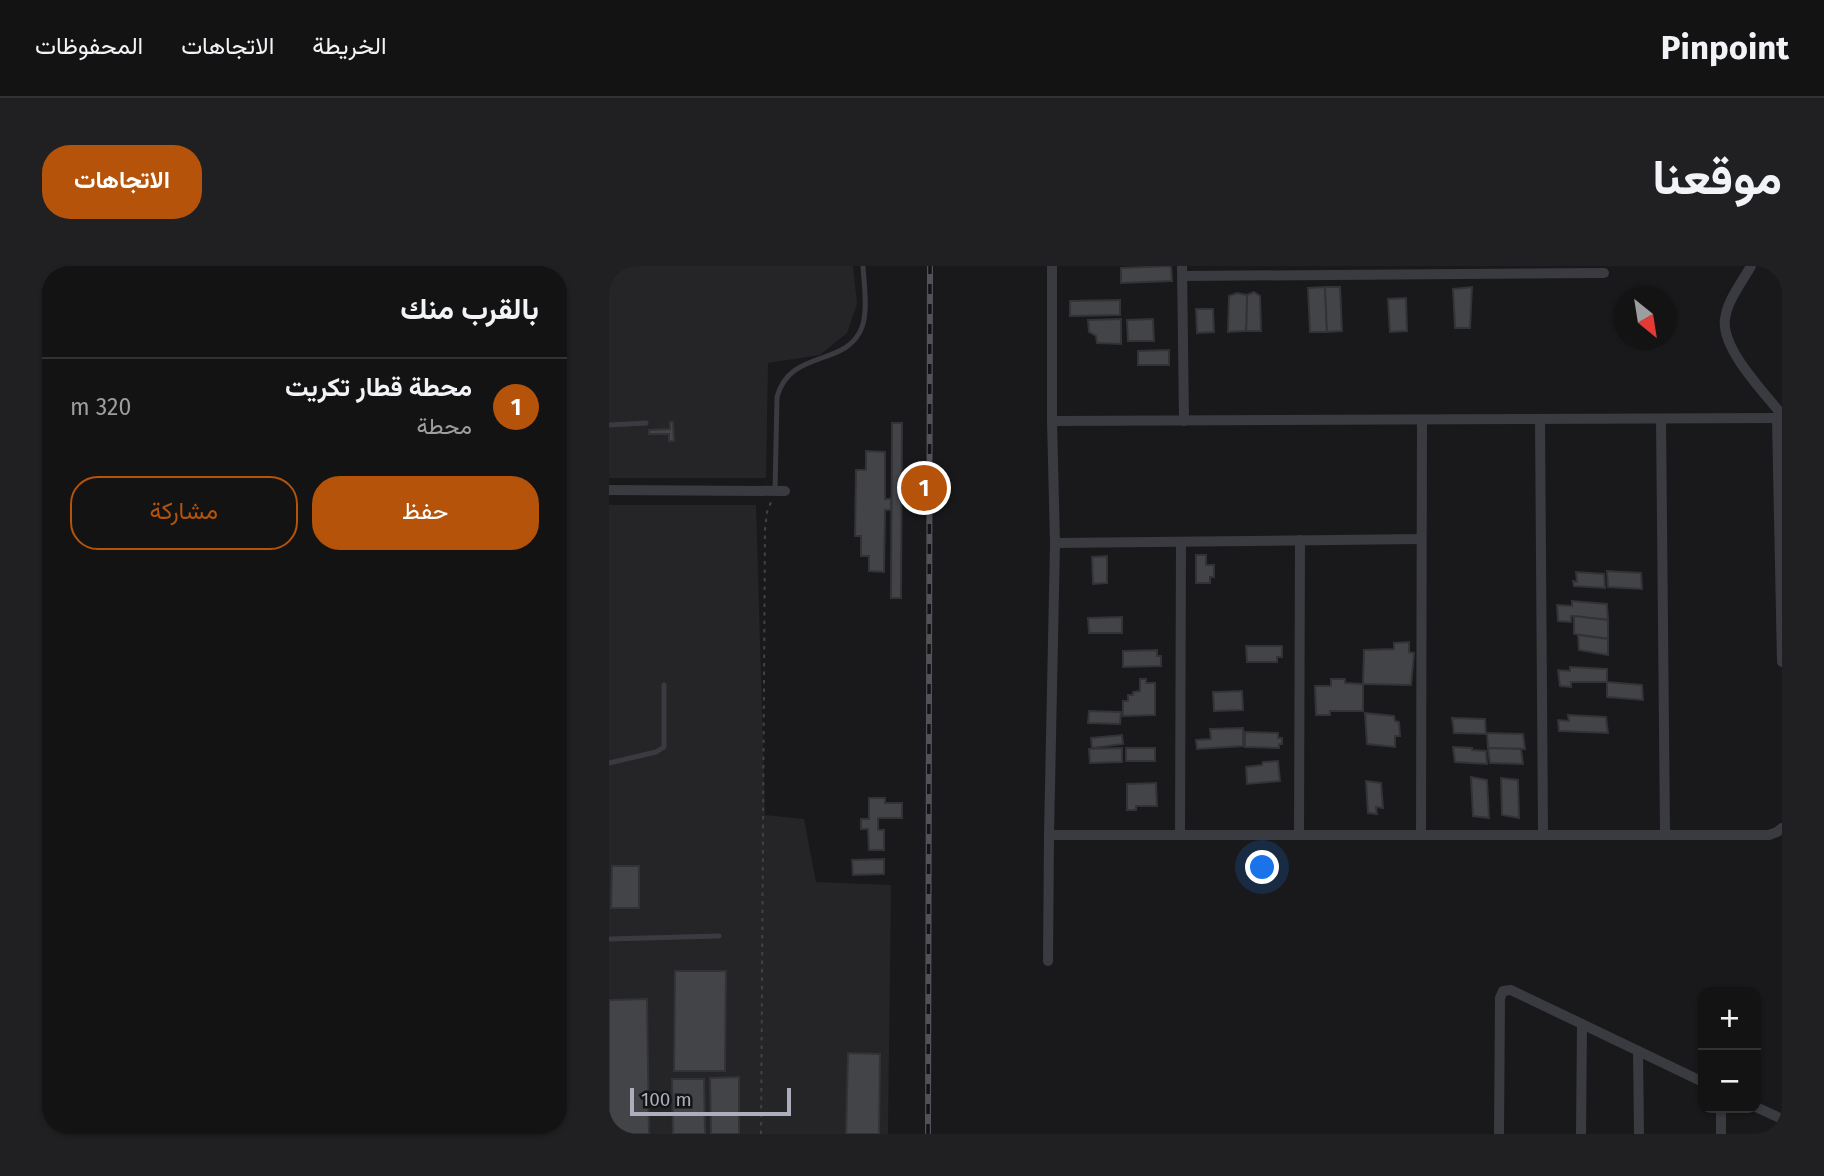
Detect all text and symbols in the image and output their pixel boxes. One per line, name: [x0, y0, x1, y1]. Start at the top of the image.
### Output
text: Pinpoint: [1661, 28, 1789, 68]
text: المحفوظات: [35, 32, 143, 60]
text: الاتجاهات: [181, 32, 274, 60]
text: الخريطة: [312, 32, 387, 60]
button: الاتجاهات: [42, 145, 202, 219]
text: موقعنا: [1652, 148, 1782, 207]
north arrow: [1614, 287, 1677, 350]
text: بالقرب منك: [400, 291, 539, 327]
text: محطة قطار تكريت: [285, 372, 472, 403]
text: 320 m: [70, 393, 131, 421]
text: 1: [511, 393, 521, 421]
text: محطة: [417, 412, 472, 440]
pin: 1: [901, 462, 947, 514]
button: مشاركة: [70, 476, 298, 550]
button: حفظ: [312, 476, 539, 550]
your location: [1245, 850, 1279, 884]
map controls: [1698, 987, 1761, 1113]
button: +: [1698, 987, 1761, 1050]
button: −: [1698, 1050, 1761, 1113]
scale bar: [630, 1085, 791, 1117]
text: 100 m: [641, 1088, 692, 1111]

